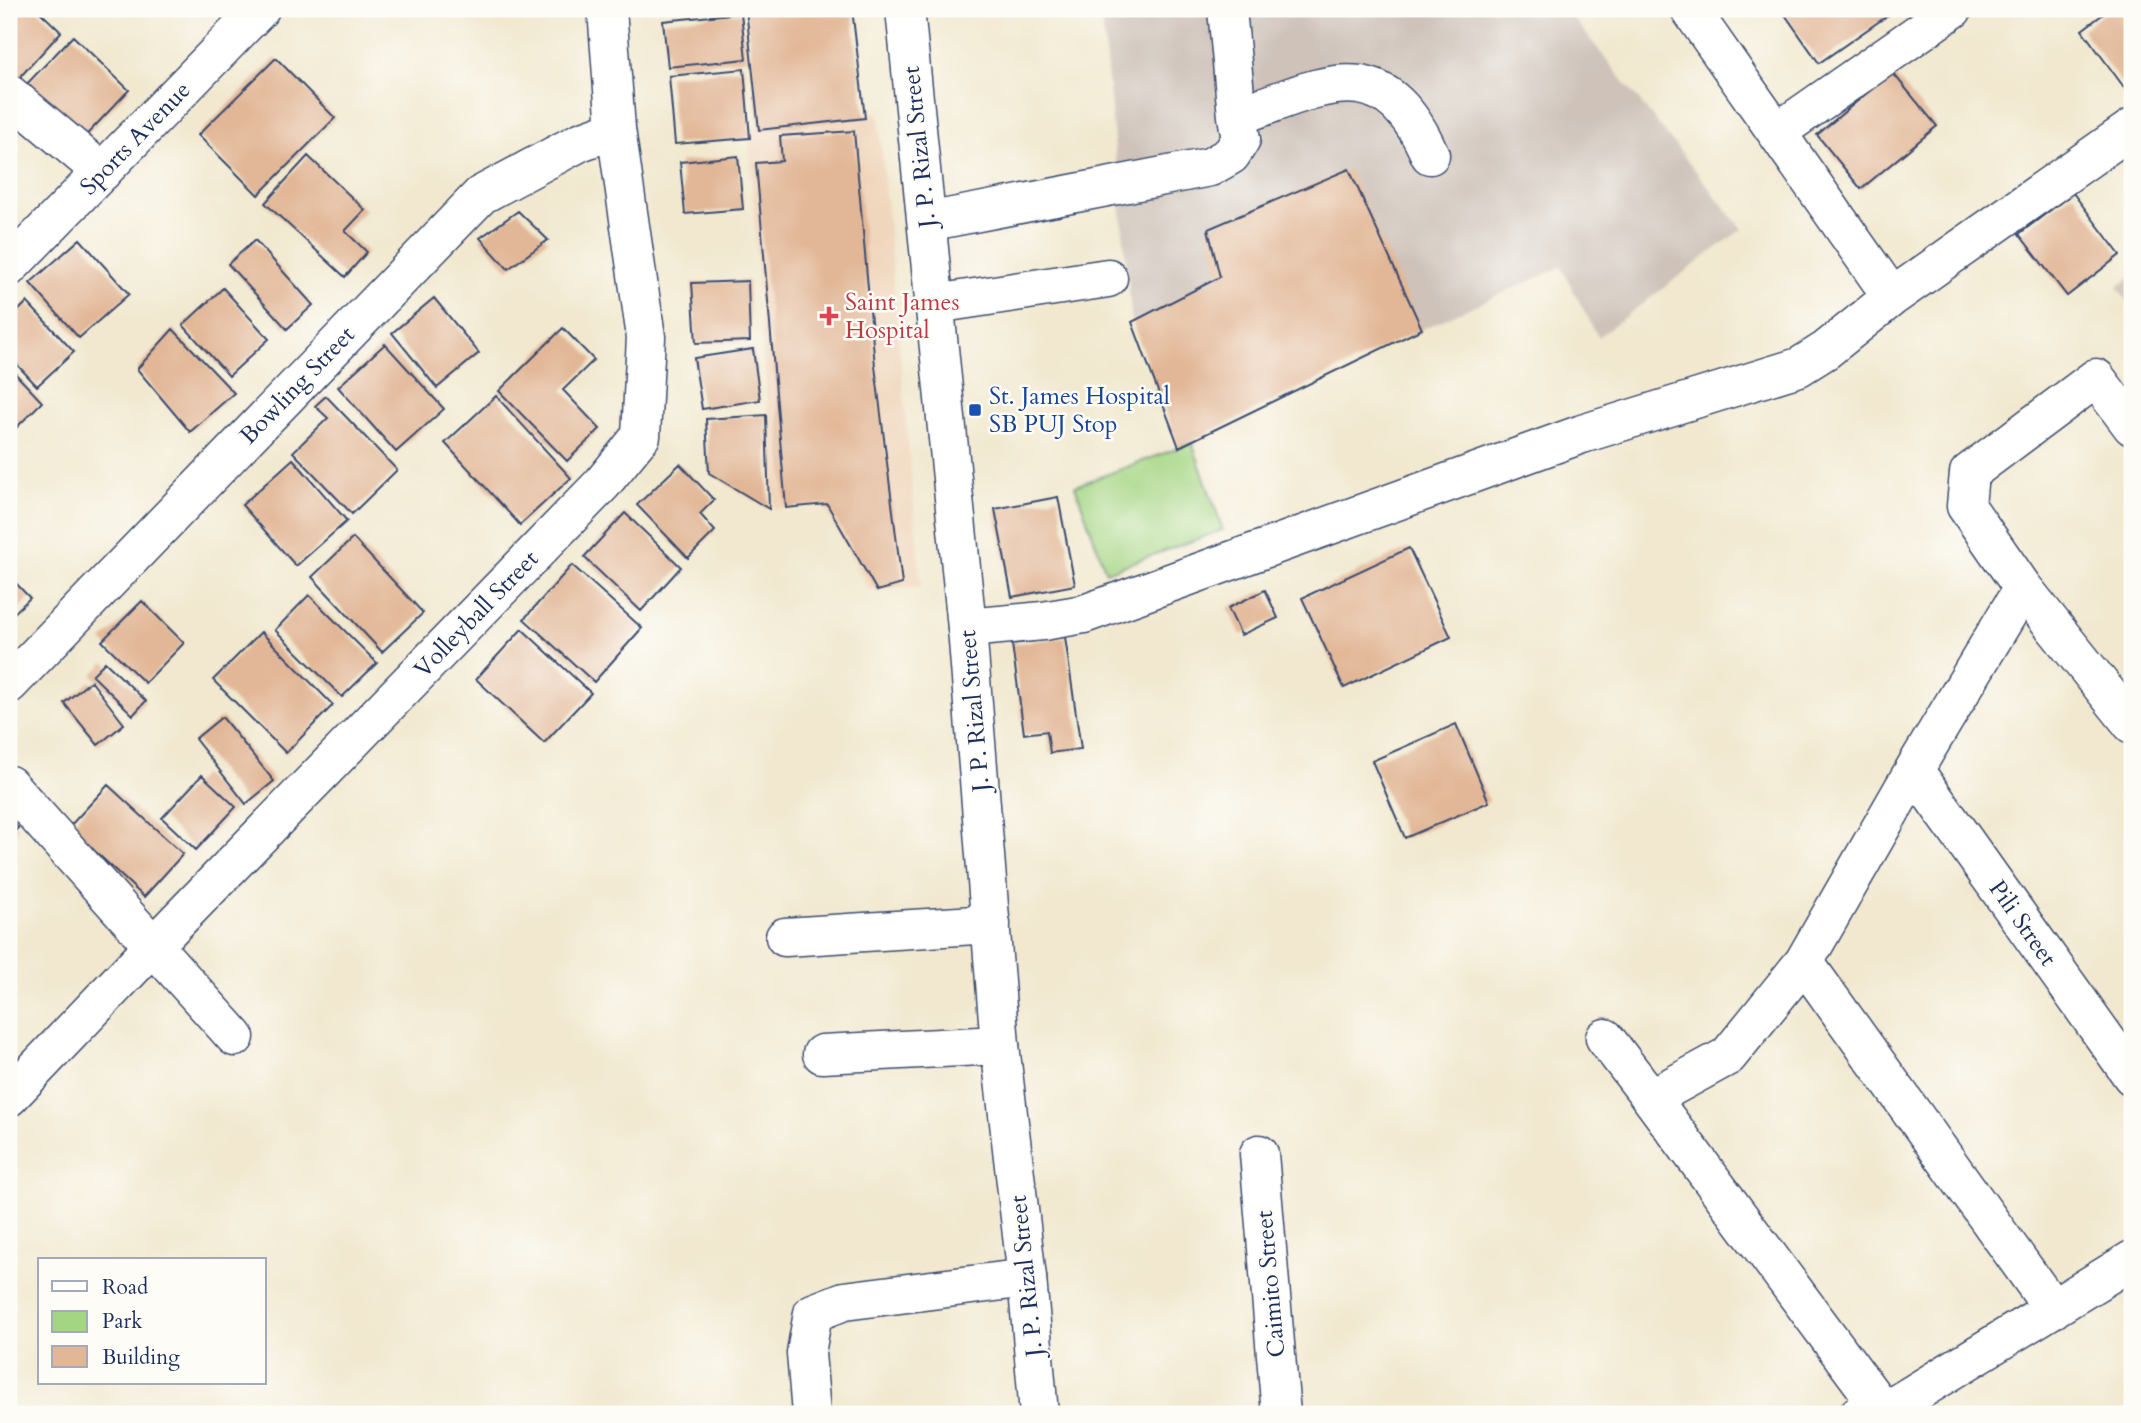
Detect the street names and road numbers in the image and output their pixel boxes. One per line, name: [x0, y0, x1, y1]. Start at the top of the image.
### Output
street label: J. P. Rizal Street: [895, 64, 945, 232]
street label: Sports Avenue: [73, 74, 198, 202]
street label: Bowling Street: [232, 319, 363, 452]
street label: Volleyball Street: [407, 543, 546, 686]
street label: J. P. Rizal Street: [951, 628, 998, 796]
street label: Pili Street: [1981, 874, 2064, 973]
street label: J. P. Rizal Street: [1002, 1193, 1052, 1361]
street label: Caimito Street: [1248, 1209, 1293, 1359]

